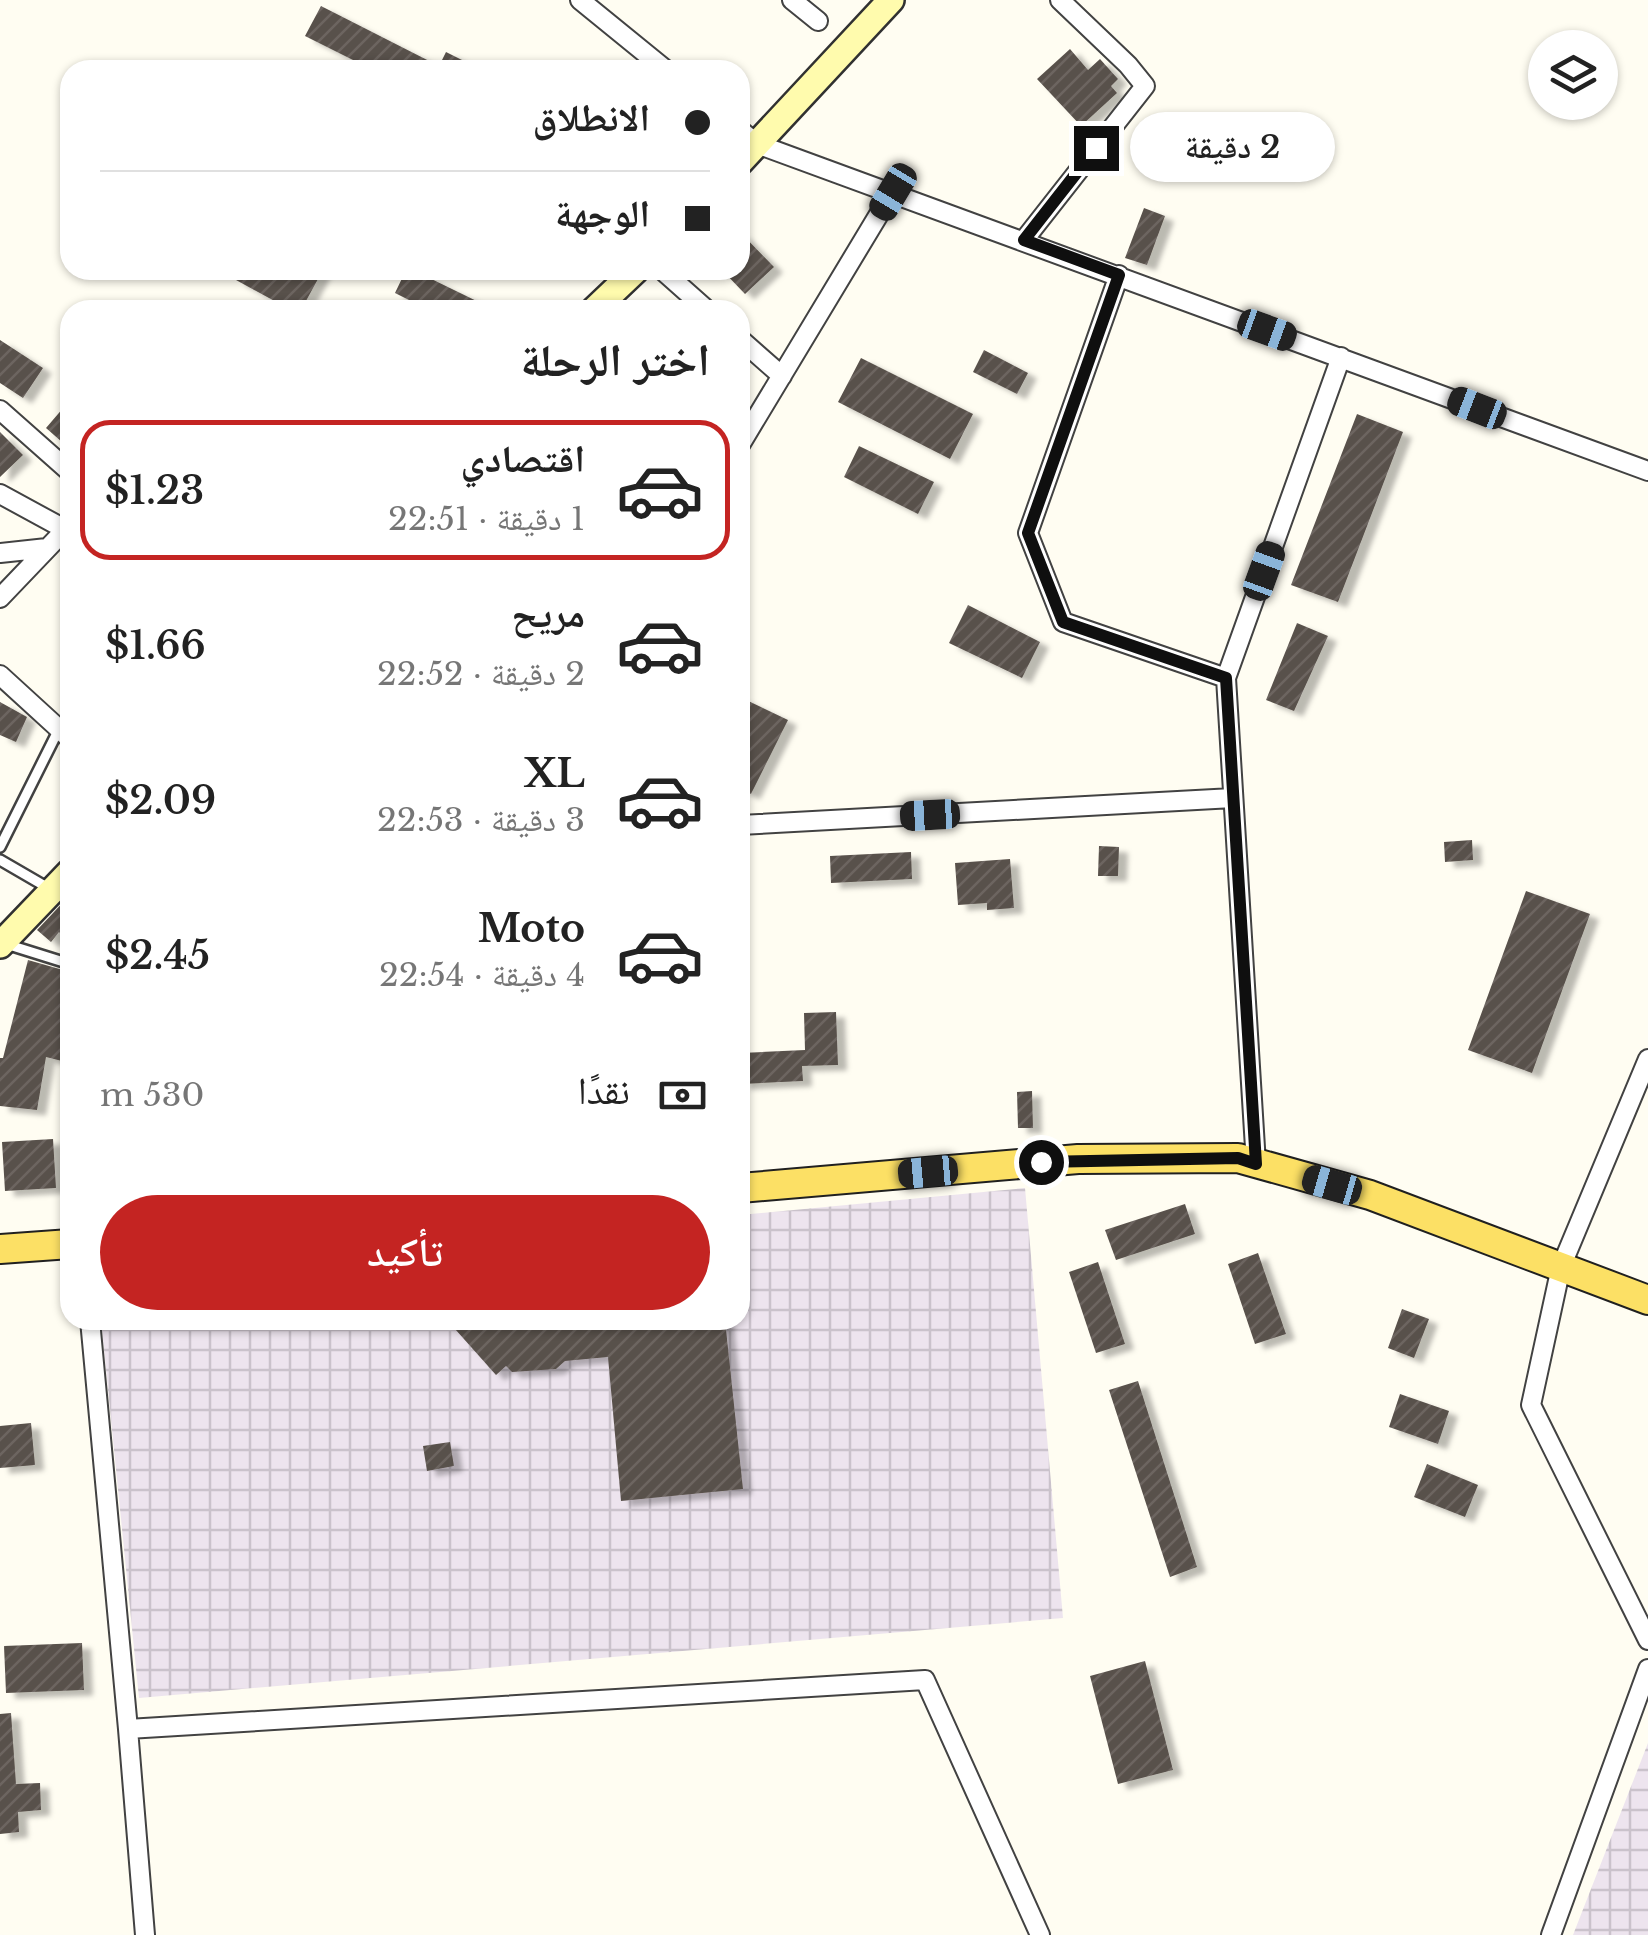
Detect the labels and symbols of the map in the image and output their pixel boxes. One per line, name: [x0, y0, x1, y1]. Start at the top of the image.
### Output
callout: 2 دقيقة: [1131, 113, 1336, 183]
route end: [1074, 126, 1119, 171]
car: [865, 159, 921, 225]
car: [1234, 306, 1300, 354]
car: [1444, 383, 1510, 433]
car: [1240, 538, 1288, 604]
car: [899, 798, 961, 832]
route start: [1019, 1140, 1064, 1185]
car: [897, 1154, 959, 1190]
car: [1299, 1162, 1365, 1208]

